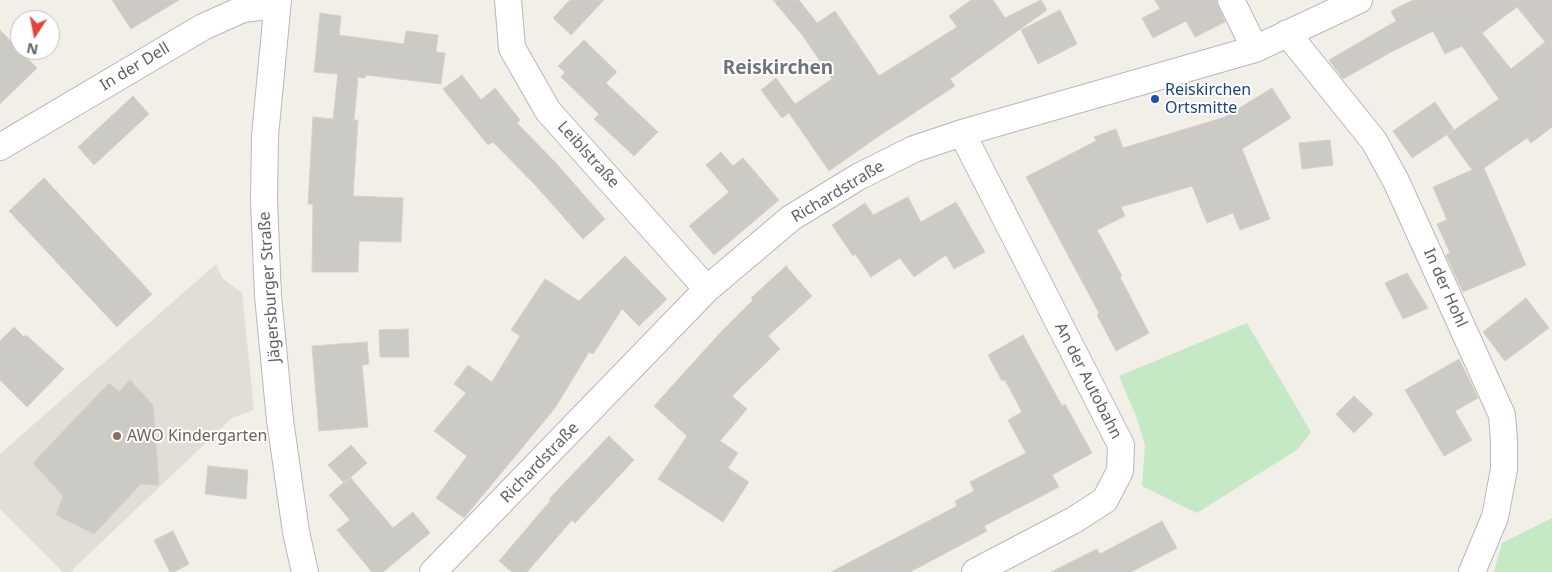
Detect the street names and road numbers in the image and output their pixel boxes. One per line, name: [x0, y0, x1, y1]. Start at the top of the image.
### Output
street label: In der Dell: [97, 39, 173, 95]
street label: Leiblstraße: [553, 118, 623, 192]
street label: Richardstraße: [788, 157, 888, 227]
street label: Jägersburger Straße: [255, 211, 285, 363]
street label: In der Hohl: [1419, 245, 1471, 331]
street label: An der Autobahn: [1050, 320, 1126, 442]
street label: Richardstraße: [497, 419, 583, 507]

